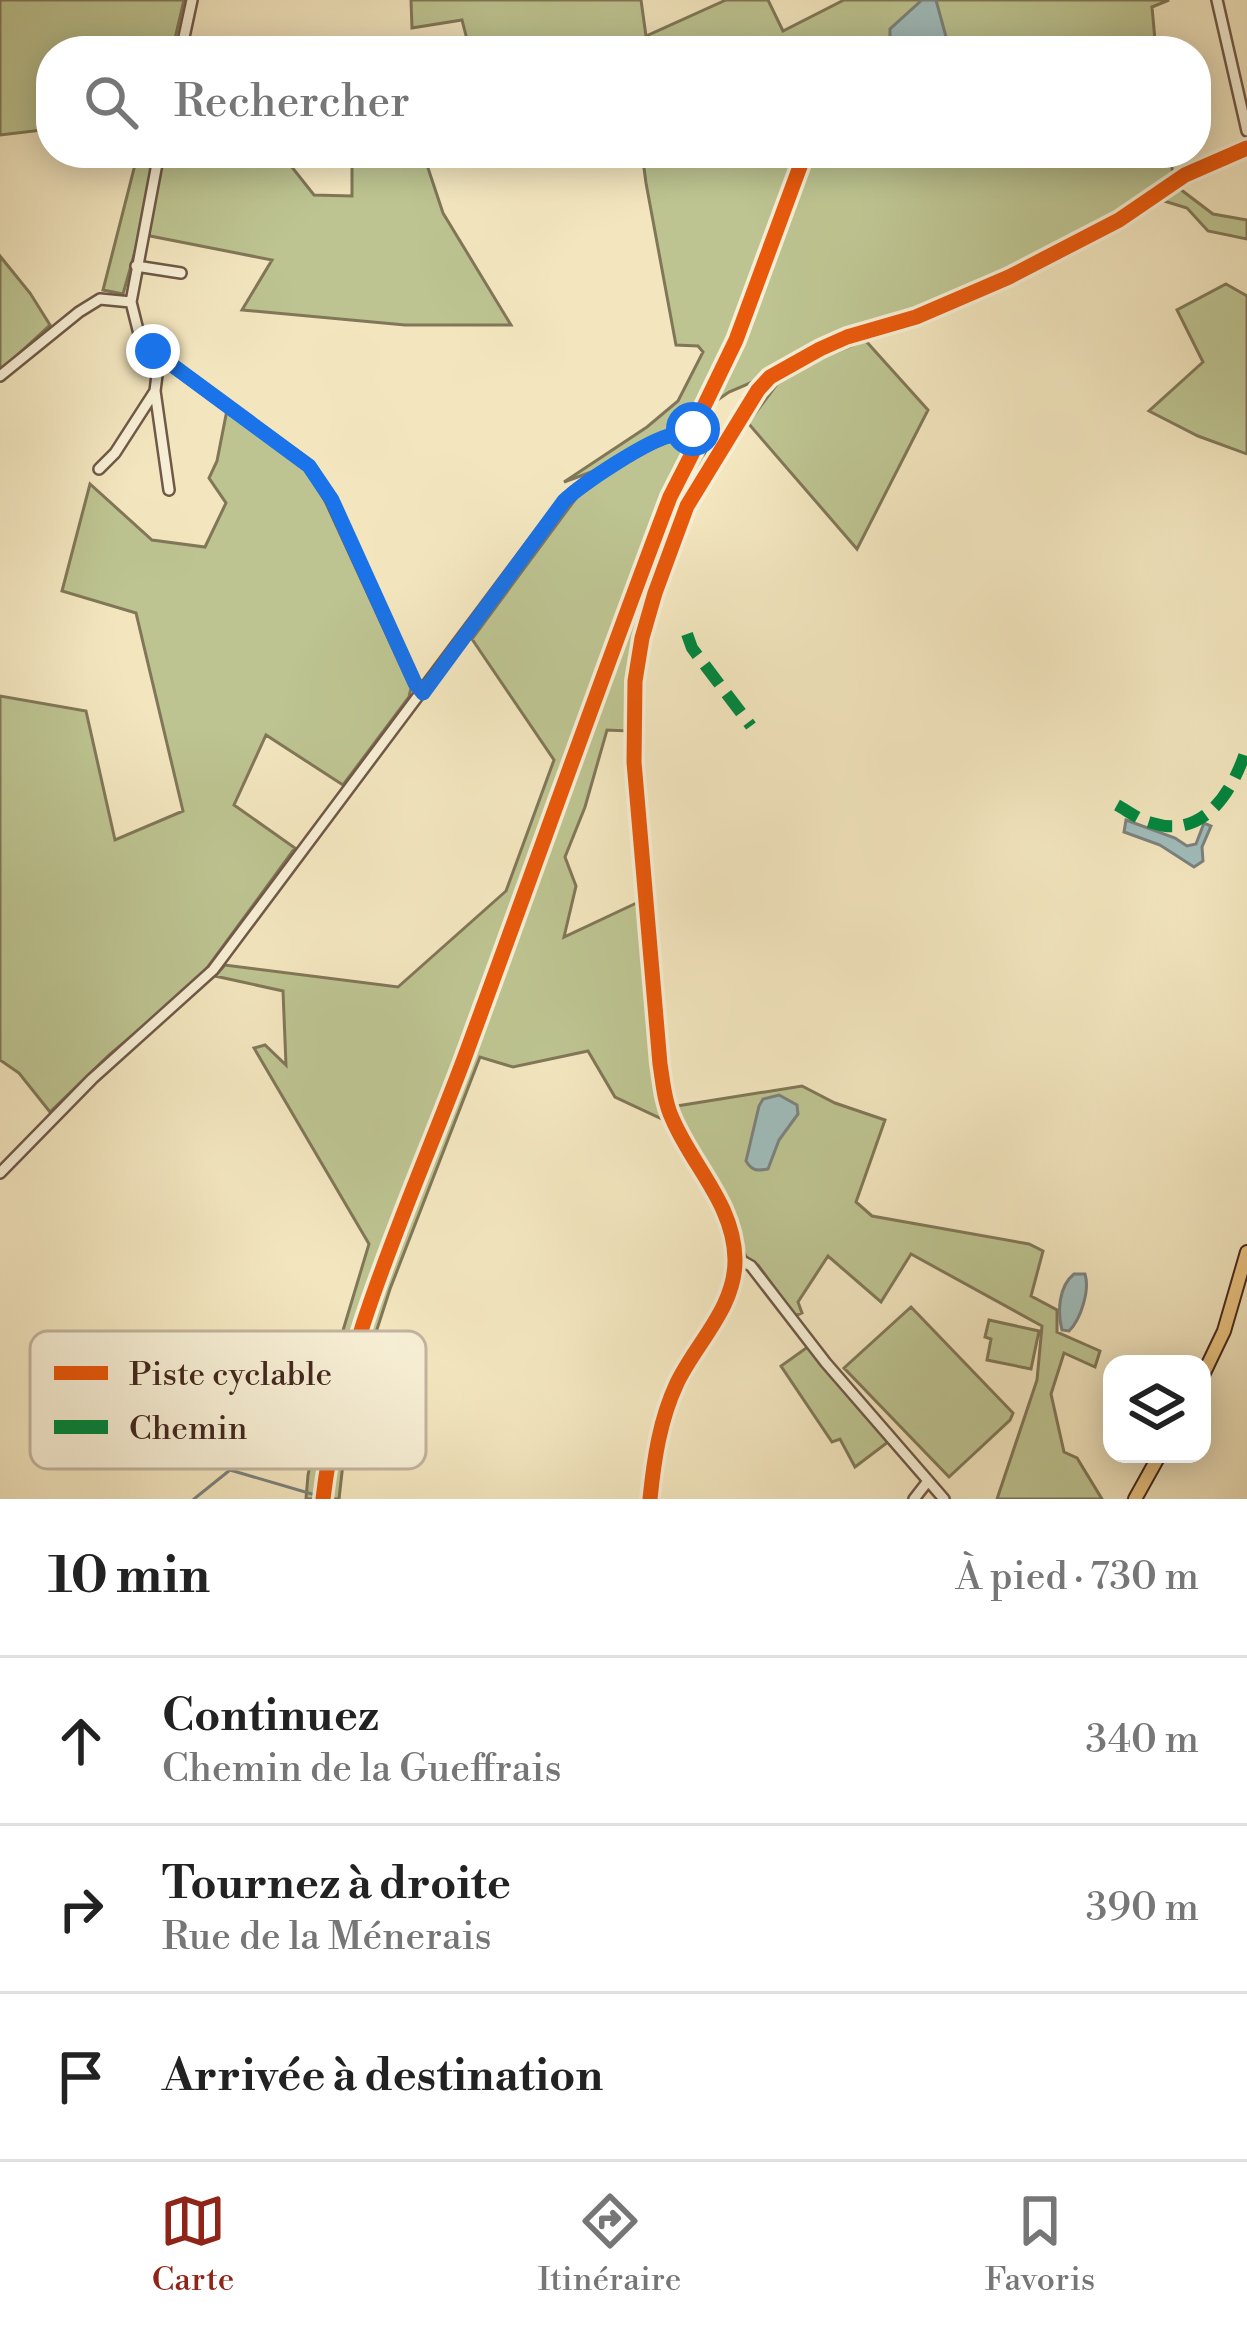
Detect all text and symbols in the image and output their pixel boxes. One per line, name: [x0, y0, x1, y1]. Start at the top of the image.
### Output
search box: [36, 36, 1211, 168]
icon: search: [78, 69, 144, 135]
text: Rechercher: [174, 74, 410, 131]
route end: [126, 324, 180, 378]
route start: [666, 402, 720, 456]
legend: [30, 1331, 426, 1469]
text: Piste cyclable: [129, 1355, 332, 1396]
map controls: [1103, 1355, 1211, 1463]
button: layers: [1103, 1355, 1211, 1463]
text: Chemin: [129, 1409, 248, 1450]
text: 10 min: [48, 1545, 210, 1609]
text: À pied · 730 m: [955, 1553, 1199, 1602]
text: Continuez: [162, 1688, 379, 1745]
icon: ahead: [48, 1708, 114, 1774]
text: 340 m: [1086, 1716, 1199, 1765]
text: Chemin de la Gueffrais: [162, 1745, 561, 1794]
text: Tournez à droite: [162, 1856, 511, 1913]
icon: right: [48, 1876, 114, 1942]
text: 390 m: [1086, 1884, 1199, 1933]
text: Rue de la Ménerais: [162, 1913, 492, 1962]
icon: arrive: [48, 2044, 114, 2110]
text: Arrivée à destination: [162, 2048, 603, 2105]
tab: Carte: [152, 2188, 234, 2301]
tab: Itinéraire: [538, 2188, 681, 2301]
tab: Favoris: [985, 2188, 1095, 2301]

